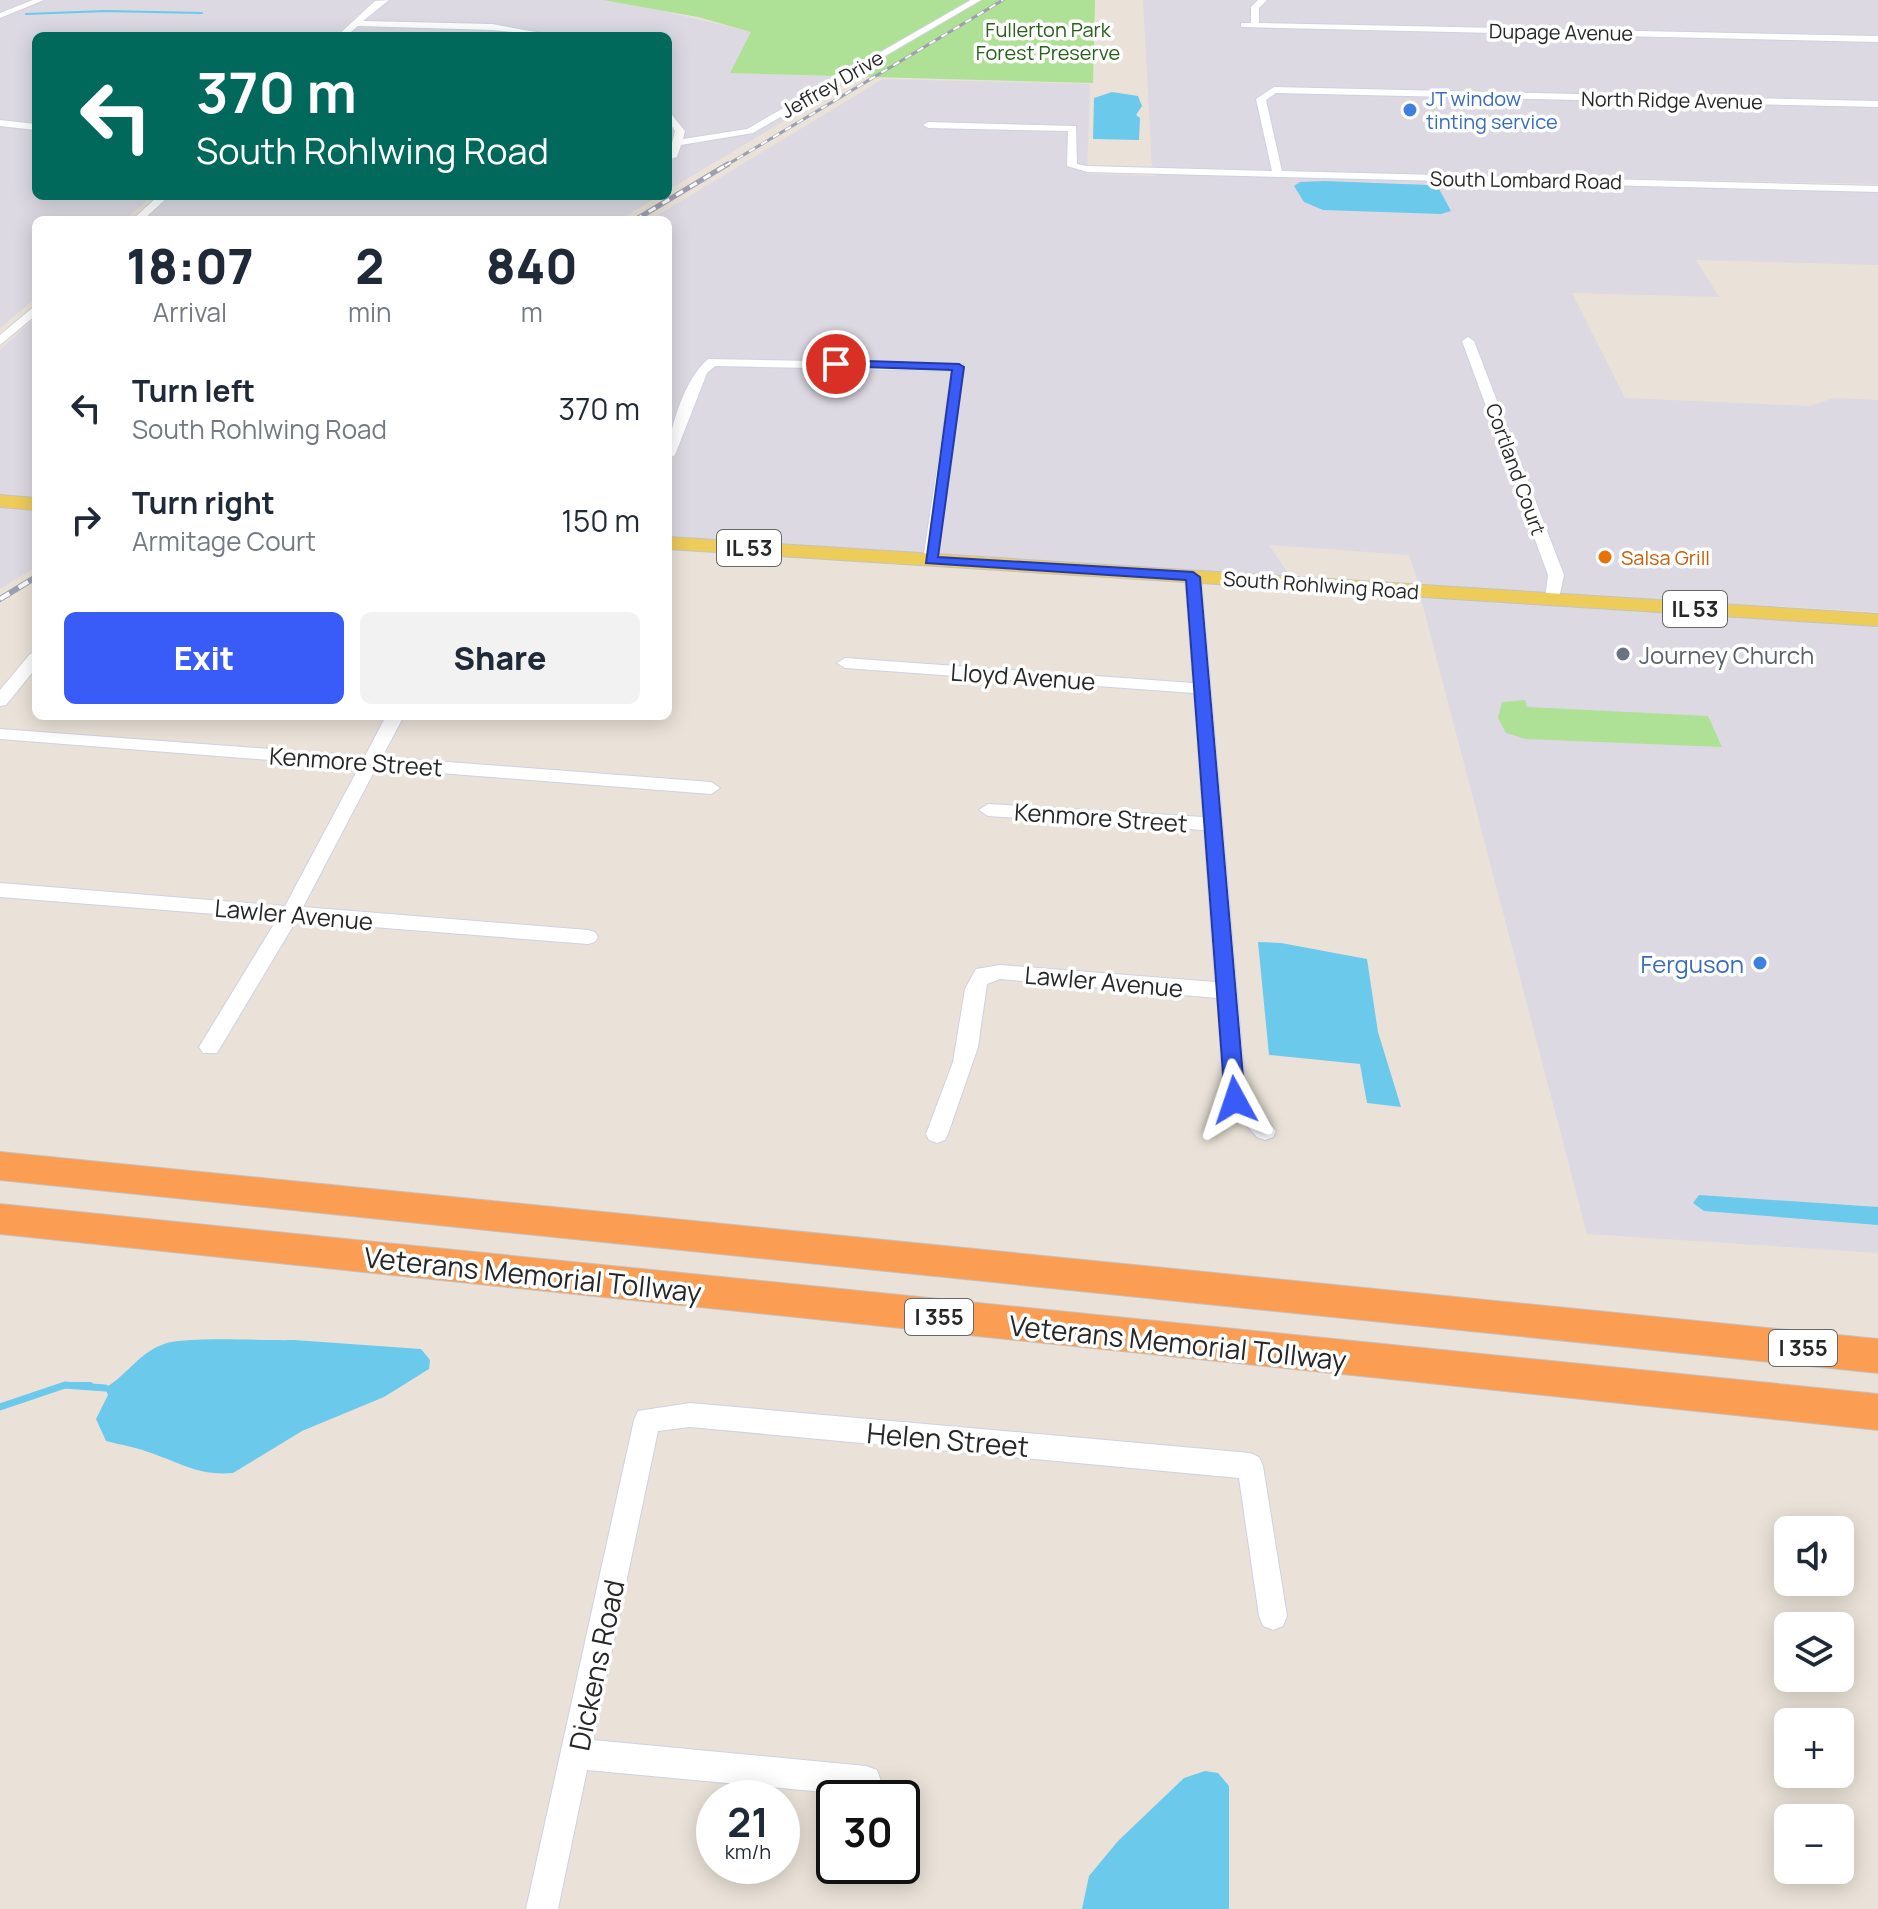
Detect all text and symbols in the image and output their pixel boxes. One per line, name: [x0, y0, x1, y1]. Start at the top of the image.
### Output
park label: Fullerton Park Forest Preserve: [976, 16, 1120, 66]
street label: Dupage Avenue: [1489, 17, 1633, 47]
street label: Jeffrey Drive: [776, 44, 888, 124]
text: 370 m: [196, 53, 357, 130]
icon: left: [64, 64, 168, 168]
place label: JT window tinting service: [1426, 85, 1558, 135]
street label: North Ridge Avenue: [1581, 85, 1763, 115]
marker: JT window tinting service: [1401, 101, 1419, 119]
text: South Rohlwing Road: [196, 126, 549, 175]
street label: South Lombard Road: [1430, 165, 1622, 195]
text: 18:07: [126, 233, 254, 298]
text: 2: [355, 233, 384, 298]
text: 840: [486, 233, 578, 298]
text: Arrival: [153, 294, 227, 330]
text: min: [348, 294, 392, 330]
text: m: [521, 294, 543, 330]
pin: [802, 330, 870, 398]
icon: arrive: [814, 342, 858, 386]
text: Turn left: [132, 370, 255, 411]
icon: left: [64, 386, 108, 430]
text: 370 m: [559, 388, 640, 429]
street label: Cortland Court: [1480, 400, 1552, 538]
text: South Rohlwing Road: [132, 411, 387, 447]
text: Turn right: [132, 482, 275, 523]
icon: right: [64, 498, 108, 542]
text: 150 m: [561, 500, 640, 541]
text: Armitage Court: [132, 523, 316, 559]
road number: IL 53: [717, 530, 781, 566]
place label: Salsa Grill: [1621, 544, 1710, 571]
marker: Salsa Grill: [1596, 548, 1614, 566]
street label: South Rohlwing Road: [1222, 565, 1420, 605]
road number: IL 53: [1663, 591, 1727, 627]
button: Exit: [64, 612, 344, 704]
button: Share: [360, 612, 640, 704]
place label: Journey Church: [1639, 638, 1814, 671]
marker: Journey Church: [1614, 645, 1632, 663]
street label: Lloyd Avenue: [950, 654, 1096, 698]
street label: Kenmore Street: [268, 738, 444, 784]
street label: Kenmore Street: [1013, 794, 1189, 840]
street label: Lawler Avenue: [213, 891, 375, 937]
place label: Ferguson: [1641, 947, 1744, 980]
marker: Ferguson: [1751, 954, 1769, 972]
street label: Lawler Avenue: [1023, 958, 1185, 1004]
position arrow: [1193, 1058, 1277, 1142]
street label: Veterans Memorial Tollway: [363, 1237, 704, 1311]
road number: I 355: [905, 1299, 973, 1335]
street label: Veterans Memorial Tollway: [1008, 1305, 1349, 1379]
road number: I 355: [1769, 1330, 1837, 1366]
street label: Helen Street: [865, 1413, 1031, 1465]
map controls: [1774, 1516, 1854, 1884]
button: sound: [1774, 1516, 1854, 1596]
street label: Dickens Road: [559, 1576, 633, 1754]
button: layers: [1774, 1612, 1854, 1692]
button: +: [1774, 1708, 1854, 1788]
speed limit sign: 30: [816, 1780, 920, 1884]
text: 21: [727, 1794, 769, 1849]
button: −: [1774, 1804, 1854, 1884]
text: km/h: [725, 1838, 771, 1865]

